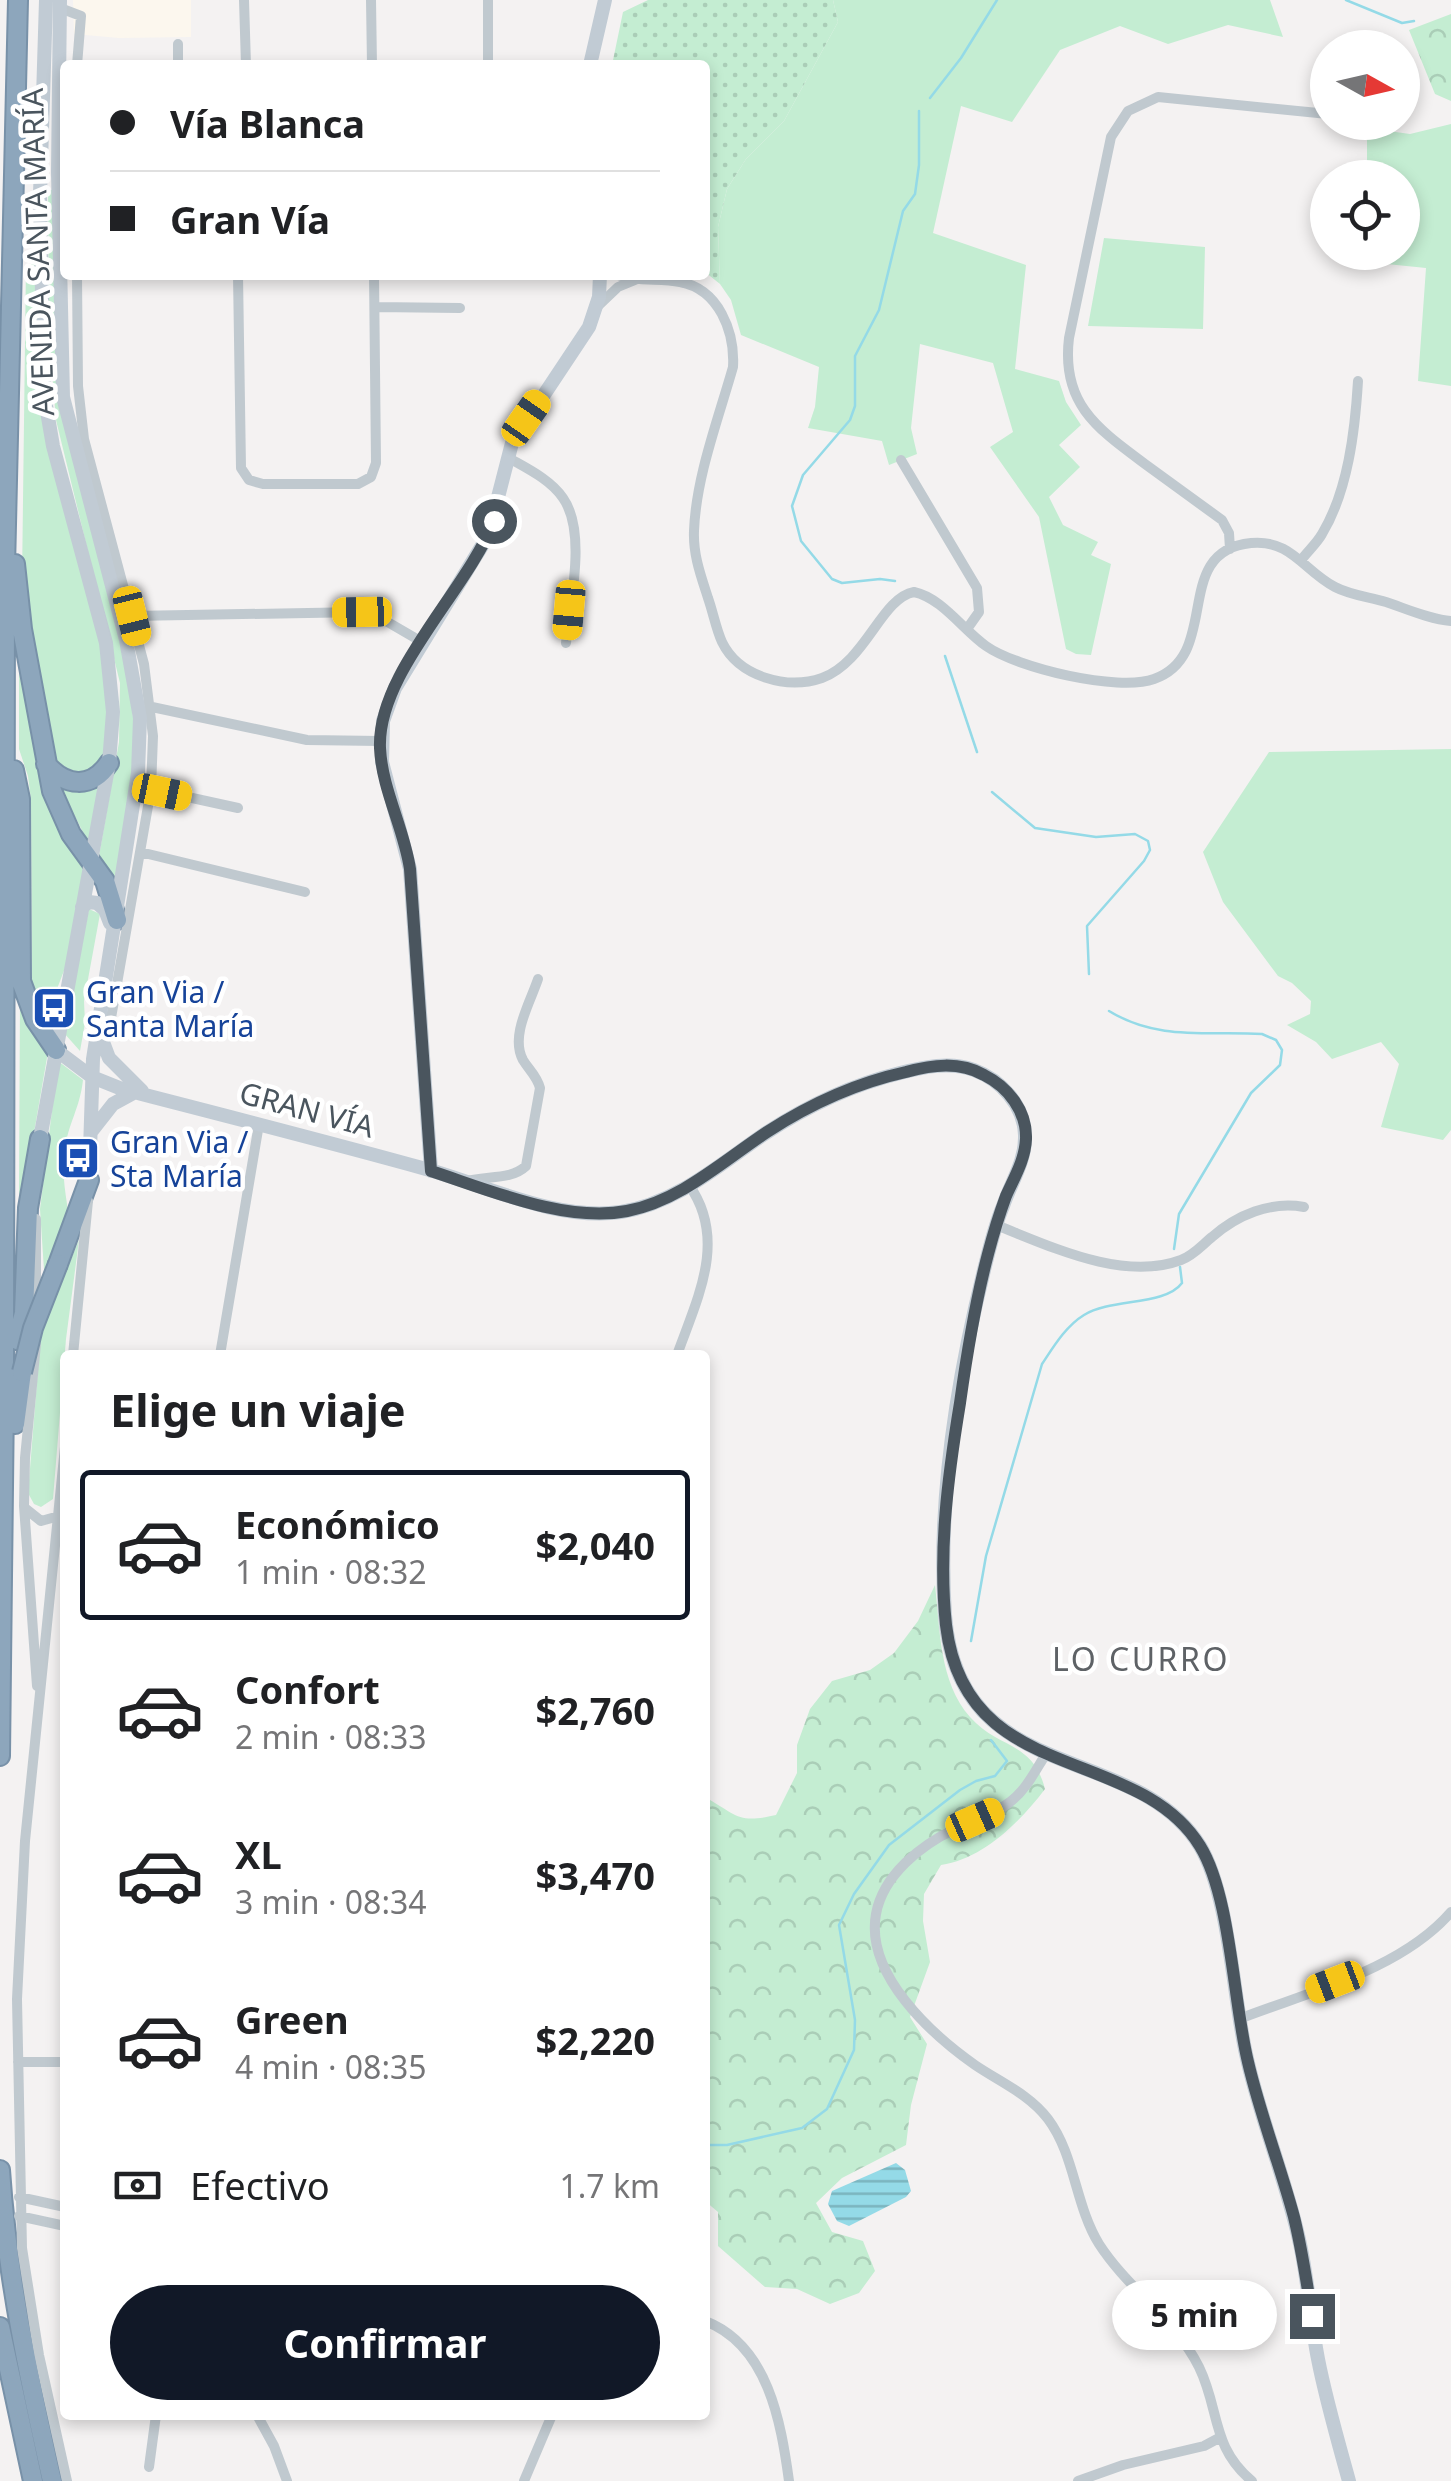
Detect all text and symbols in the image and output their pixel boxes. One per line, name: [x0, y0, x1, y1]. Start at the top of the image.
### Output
north arrow: [1310, 30, 1420, 140]
map controls: [1310, 30, 1420, 270]
street label: AVENIDA SANTA MARÍA: [11, 86, 63, 417]
text: Vía Blanca: [170, 97, 365, 149]
button: locate: [1310, 160, 1420, 270]
text: Gran Vía: [170, 193, 330, 245]
car: [497, 385, 555, 451]
route start: [472, 499, 517, 544]
car: [551, 579, 587, 641]
car: [110, 583, 154, 649]
car: [332, 596, 392, 628]
car: [130, 771, 194, 813]
place label: Gran Via / Santa María: [86, 971, 254, 1046]
bus stop icon: Gran Via / Santa María: [31, 985, 77, 1031]
street label: GRAN VÍA: [235, 1071, 380, 1147]
place label: Gran Via / Sta María: [110, 1121, 248, 1196]
bus stop icon: Gran Via / Sta María: [55, 1135, 101, 1181]
text: Elige un viaje: [110, 1379, 406, 1440]
text: Económico: [235, 1498, 440, 1550]
icon: car: [115, 1500, 205, 1590]
text: $2,040: [535, 1519, 655, 1571]
text: 1 min · 08:32: [235, 1550, 427, 1593]
district label: LO CURRO: [1052, 1637, 1230, 1680]
text: Confort: [235, 1663, 380, 1715]
icon: car: [115, 1665, 205, 1755]
text: $2,760: [535, 1684, 655, 1736]
text: 2 min · 08:33: [235, 1715, 427, 1758]
car: [941, 1794, 1009, 1846]
text: XL: [235, 1828, 282, 1880]
icon: car: [115, 1830, 205, 1920]
text: $3,470: [535, 1849, 655, 1901]
text: 3 min · 08:34: [235, 1880, 427, 1923]
car: [1302, 1957, 1368, 2007]
text: Green: [235, 1993, 349, 2045]
icon: car: [115, 1995, 205, 2085]
text: $2,220: [535, 2014, 655, 2066]
text: 4 min · 08:35: [235, 2045, 427, 2088]
icon: cash: [110, 2158, 165, 2213]
text: Efectivo: [190, 2159, 330, 2211]
text: 1.7 km: [559, 2164, 660, 2207]
callout: 5 min: [1112, 2281, 1277, 2351]
button: Confirmar: [110, 2285, 660, 2400]
text: 5 min: [1150, 2293, 1239, 2336]
route end: [1290, 2294, 1335, 2339]

